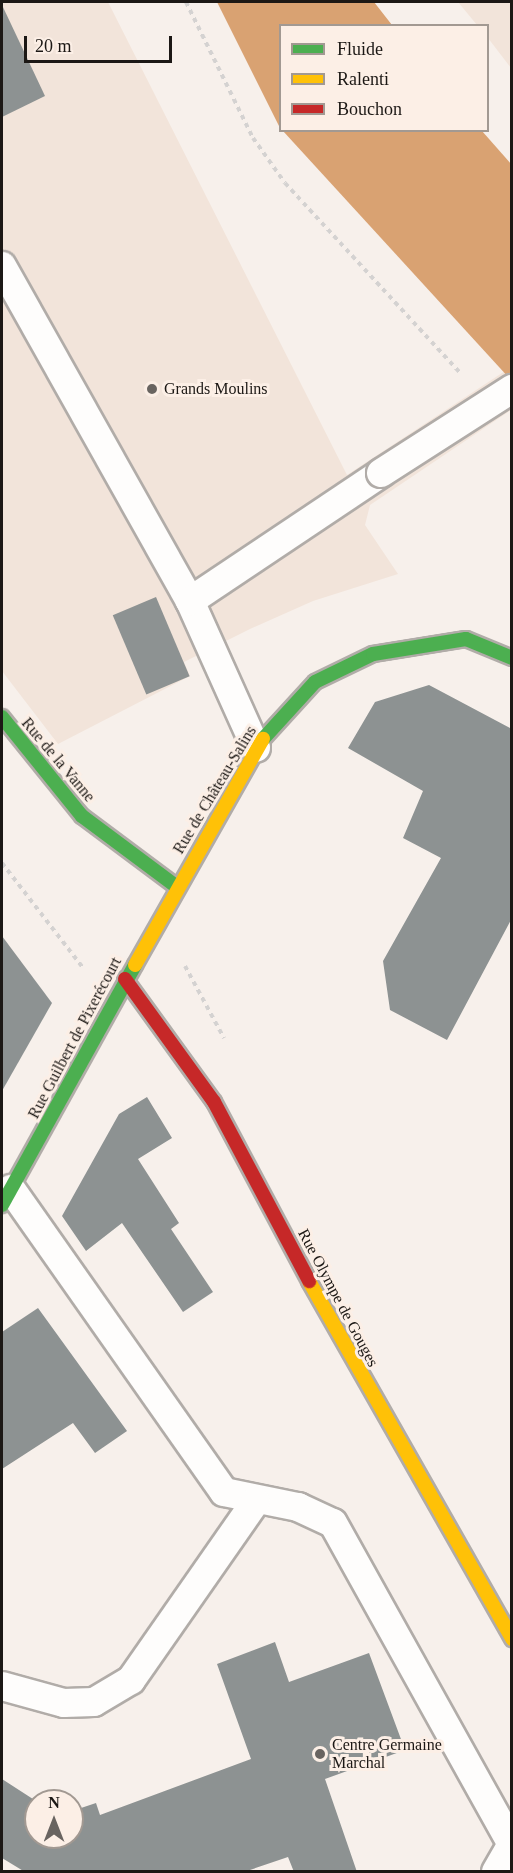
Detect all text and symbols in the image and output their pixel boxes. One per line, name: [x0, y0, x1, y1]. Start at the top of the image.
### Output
scale bar: [27, 24, 176, 62]
legend: [279, 24, 489, 132]
text: 20 m: [35, 36, 72, 56]
text: Fluide: [337, 39, 383, 59]
text: Ralenti: [337, 69, 389, 89]
text: Bouchon: [337, 99, 402, 119]
place label: Grands Moulins: [164, 379, 268, 399]
marker: Grands Moulins: [145, 382, 159, 396]
street label: Rue de la Vanne: [17, 714, 99, 806]
street label: Rue de Château-Salins: [169, 723, 261, 857]
street label: Rue Guilbert de Pixerécourt: [24, 954, 126, 1122]
street label: Rue Olympe de Gouges: [294, 1226, 382, 1370]
place label: Centre Germaine Marchal: [332, 1735, 442, 1773]
marker: Centre Germaine Marchal: [313, 1747, 327, 1761]
north arrow: [24, 1789, 84, 1849]
text: N: [48, 1794, 60, 1811]

